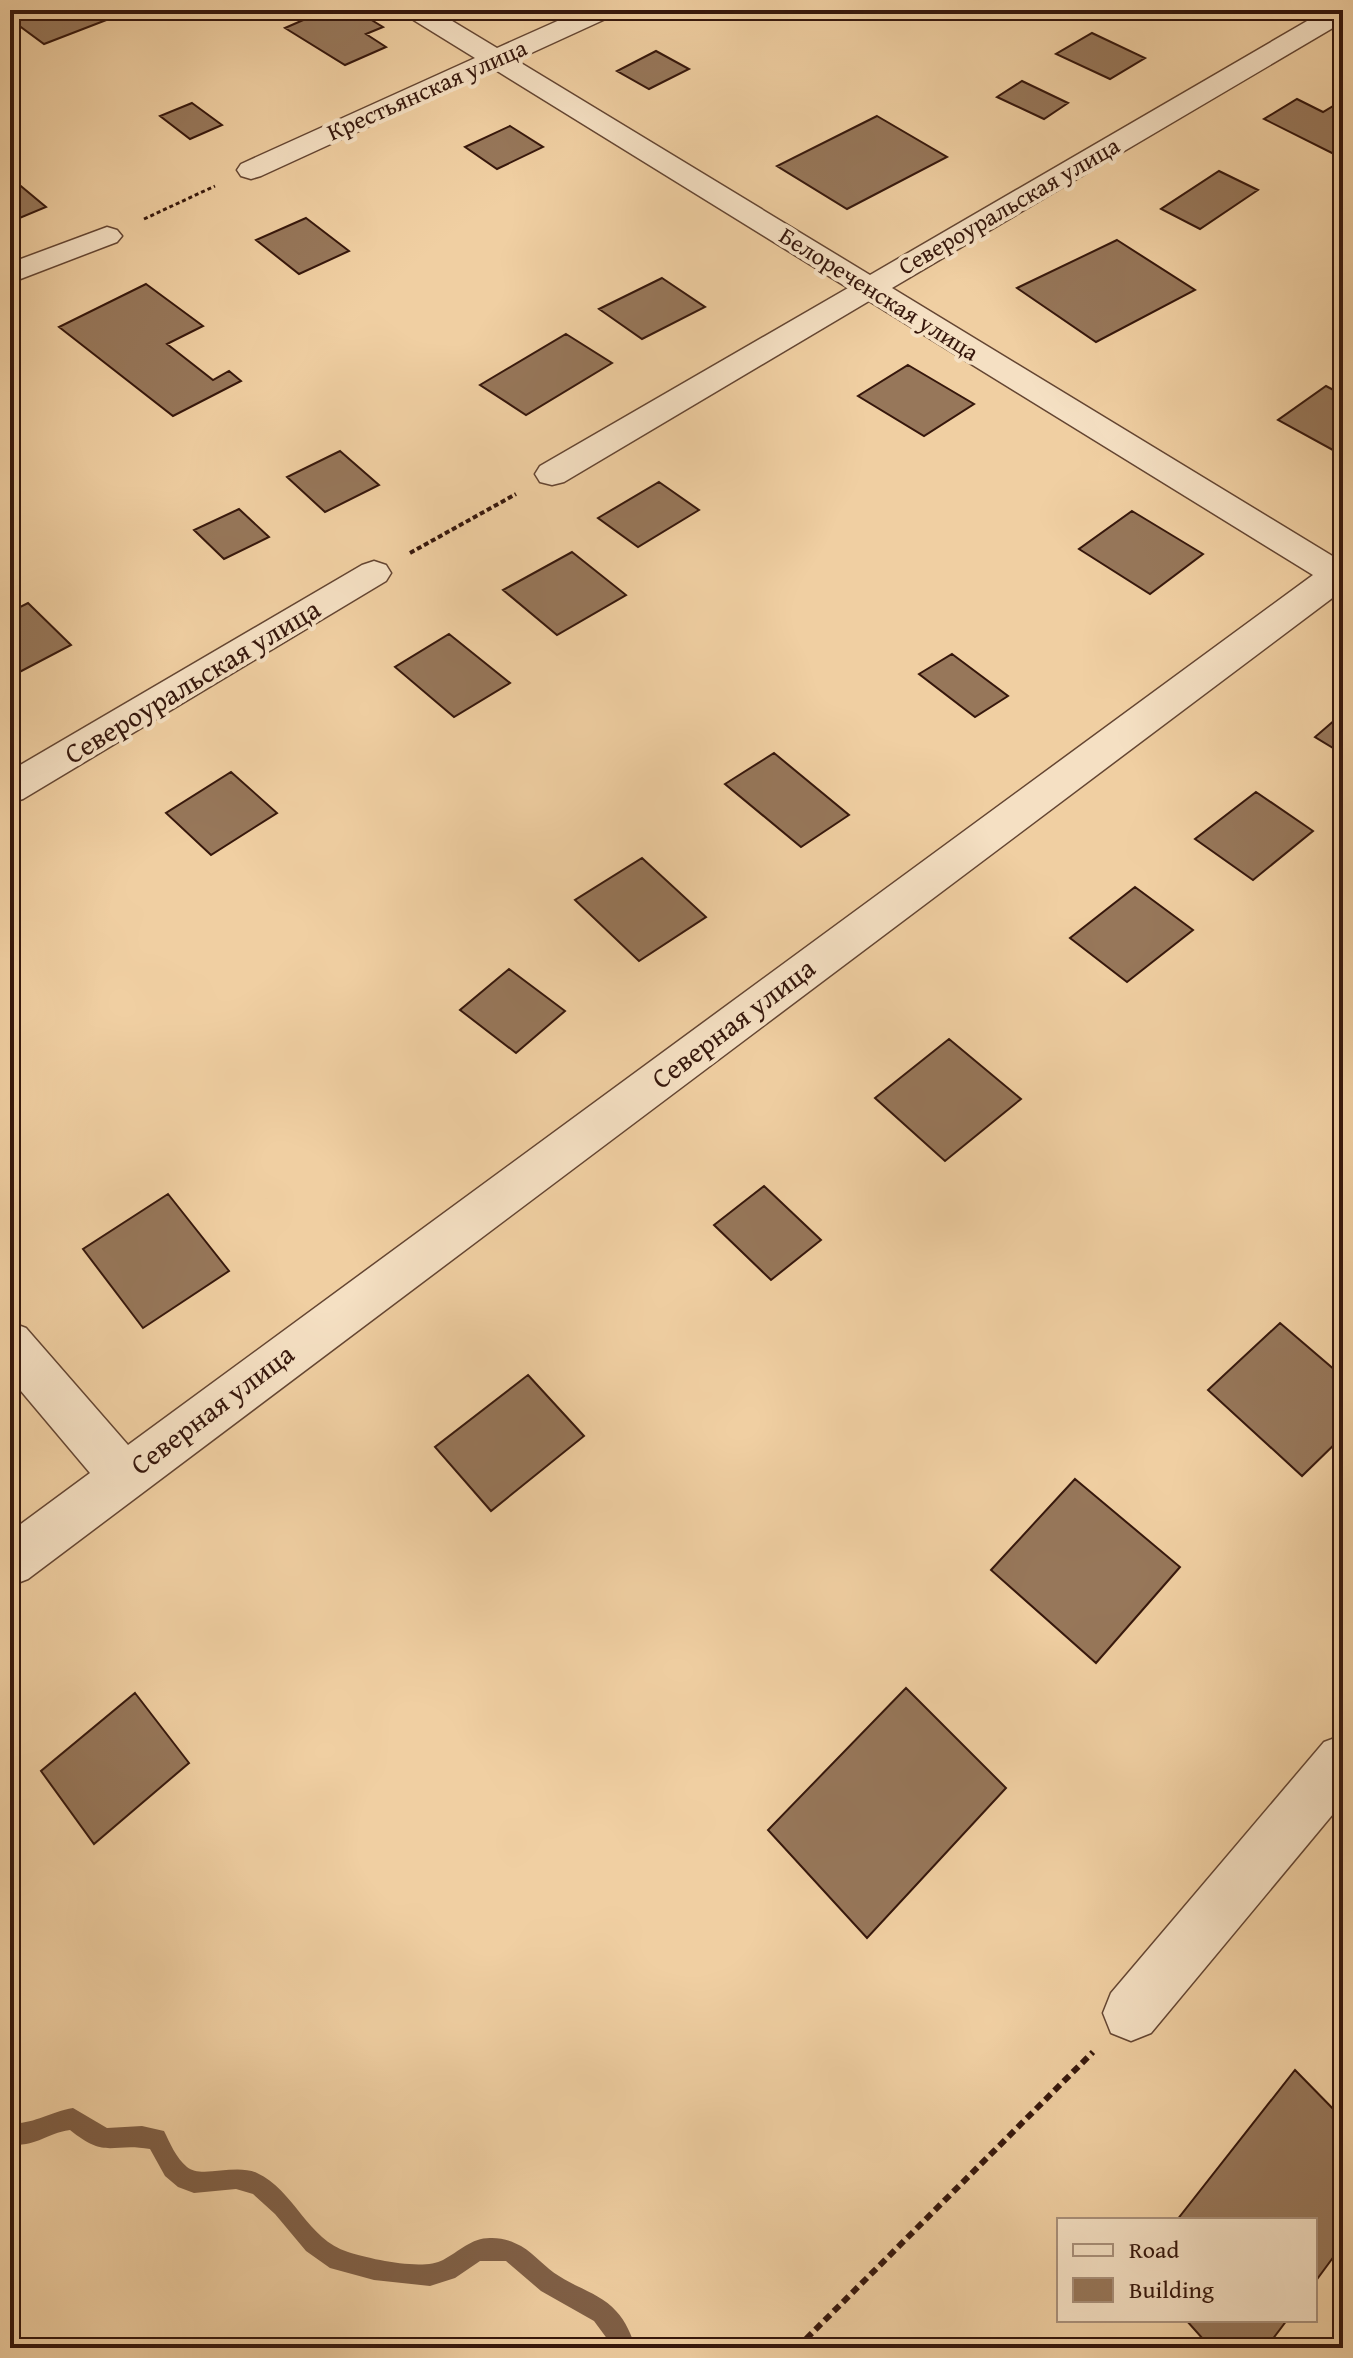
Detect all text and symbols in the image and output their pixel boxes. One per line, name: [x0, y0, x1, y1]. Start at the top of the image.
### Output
street label: Крестьянская улица: [321, 30, 533, 149]
street label: Североуральская улица: [892, 128, 1126, 283]
street label: Белореченская улица: [773, 218, 986, 370]
street label: Североуральская улица: [56, 587, 328, 773]
street label: Северная улица: [642, 947, 824, 1098]
street label: Северная улица: [121, 1333, 303, 1484]
legend: [1057, 2218, 1317, 2322]
text: Road: [1129, 2232, 1179, 2267]
text: Building: [1129, 2272, 1214, 2307]

